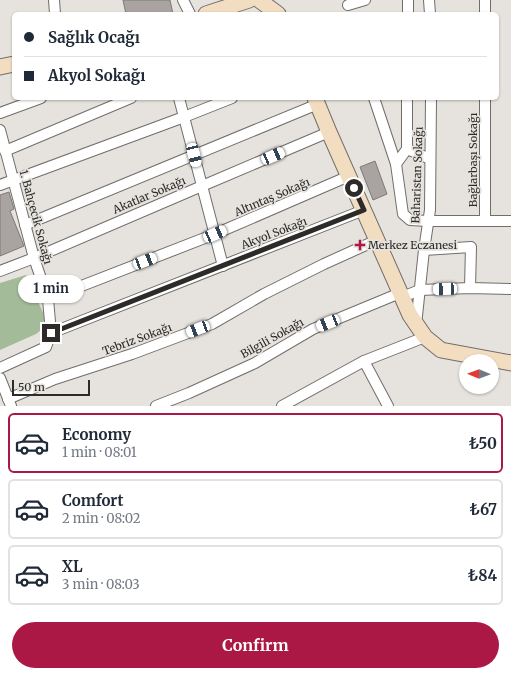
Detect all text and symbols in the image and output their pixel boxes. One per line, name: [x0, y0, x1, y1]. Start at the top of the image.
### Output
text: Sağlık Ocağı: [48, 28, 140, 47]
text: Akyol Sokağı: [48, 66, 145, 85]
street label: Bağlarbaşı Sokağı: [466, 112, 480, 207]
street label: Baharistan Sokağı: [408, 126, 426, 224]
car: [185, 142, 203, 168]
car: [260, 146, 286, 166]
street label: 1. Bahçecik Sokağı: [17, 168, 55, 266]
street label: Akatlar Sokağı: [109, 173, 188, 217]
street label: Altıntaş Sokağı: [231, 175, 312, 220]
route start: [345, 179, 363, 197]
street label: Akyol Sokağı: [238, 214, 309, 252]
car: [202, 224, 228, 244]
place label: Merkez Eczanesi: [368, 238, 457, 252]
marker: Merkez Eczanesi: [355, 240, 365, 250]
car: [132, 251, 158, 271]
callout: 1 min: [18, 275, 84, 303]
text: 1 min: [33, 280, 69, 297]
car: [433, 283, 457, 295]
car: [315, 313, 341, 333]
street label: Bilgili Sokağı: [238, 315, 306, 361]
car: [185, 319, 211, 339]
street label: Tebriz Sokağı: [100, 320, 174, 358]
route end: [42, 324, 60, 342]
north arrow: [459, 354, 499, 394]
map controls: [459, 354, 499, 394]
scale bar: [12, 378, 90, 397]
text: 50 m: [18, 380, 45, 394]
icon: car: [14, 425, 50, 461]
text: Economy: [62, 425, 131, 444]
text: ₺50: [469, 434, 497, 453]
text: 1 min · 08:01: [62, 444, 137, 461]
icon: car: [14, 491, 50, 527]
text: Comfort: [62, 491, 123, 510]
text: ₺67: [470, 500, 497, 519]
text: 2 min · 08:02: [62, 510, 141, 527]
icon: car: [14, 557, 50, 593]
text: XL: [62, 557, 83, 576]
text: ₺84: [468, 566, 497, 585]
text: 3 min · 08:03: [62, 576, 140, 593]
button: Confirm: [12, 622, 499, 668]

